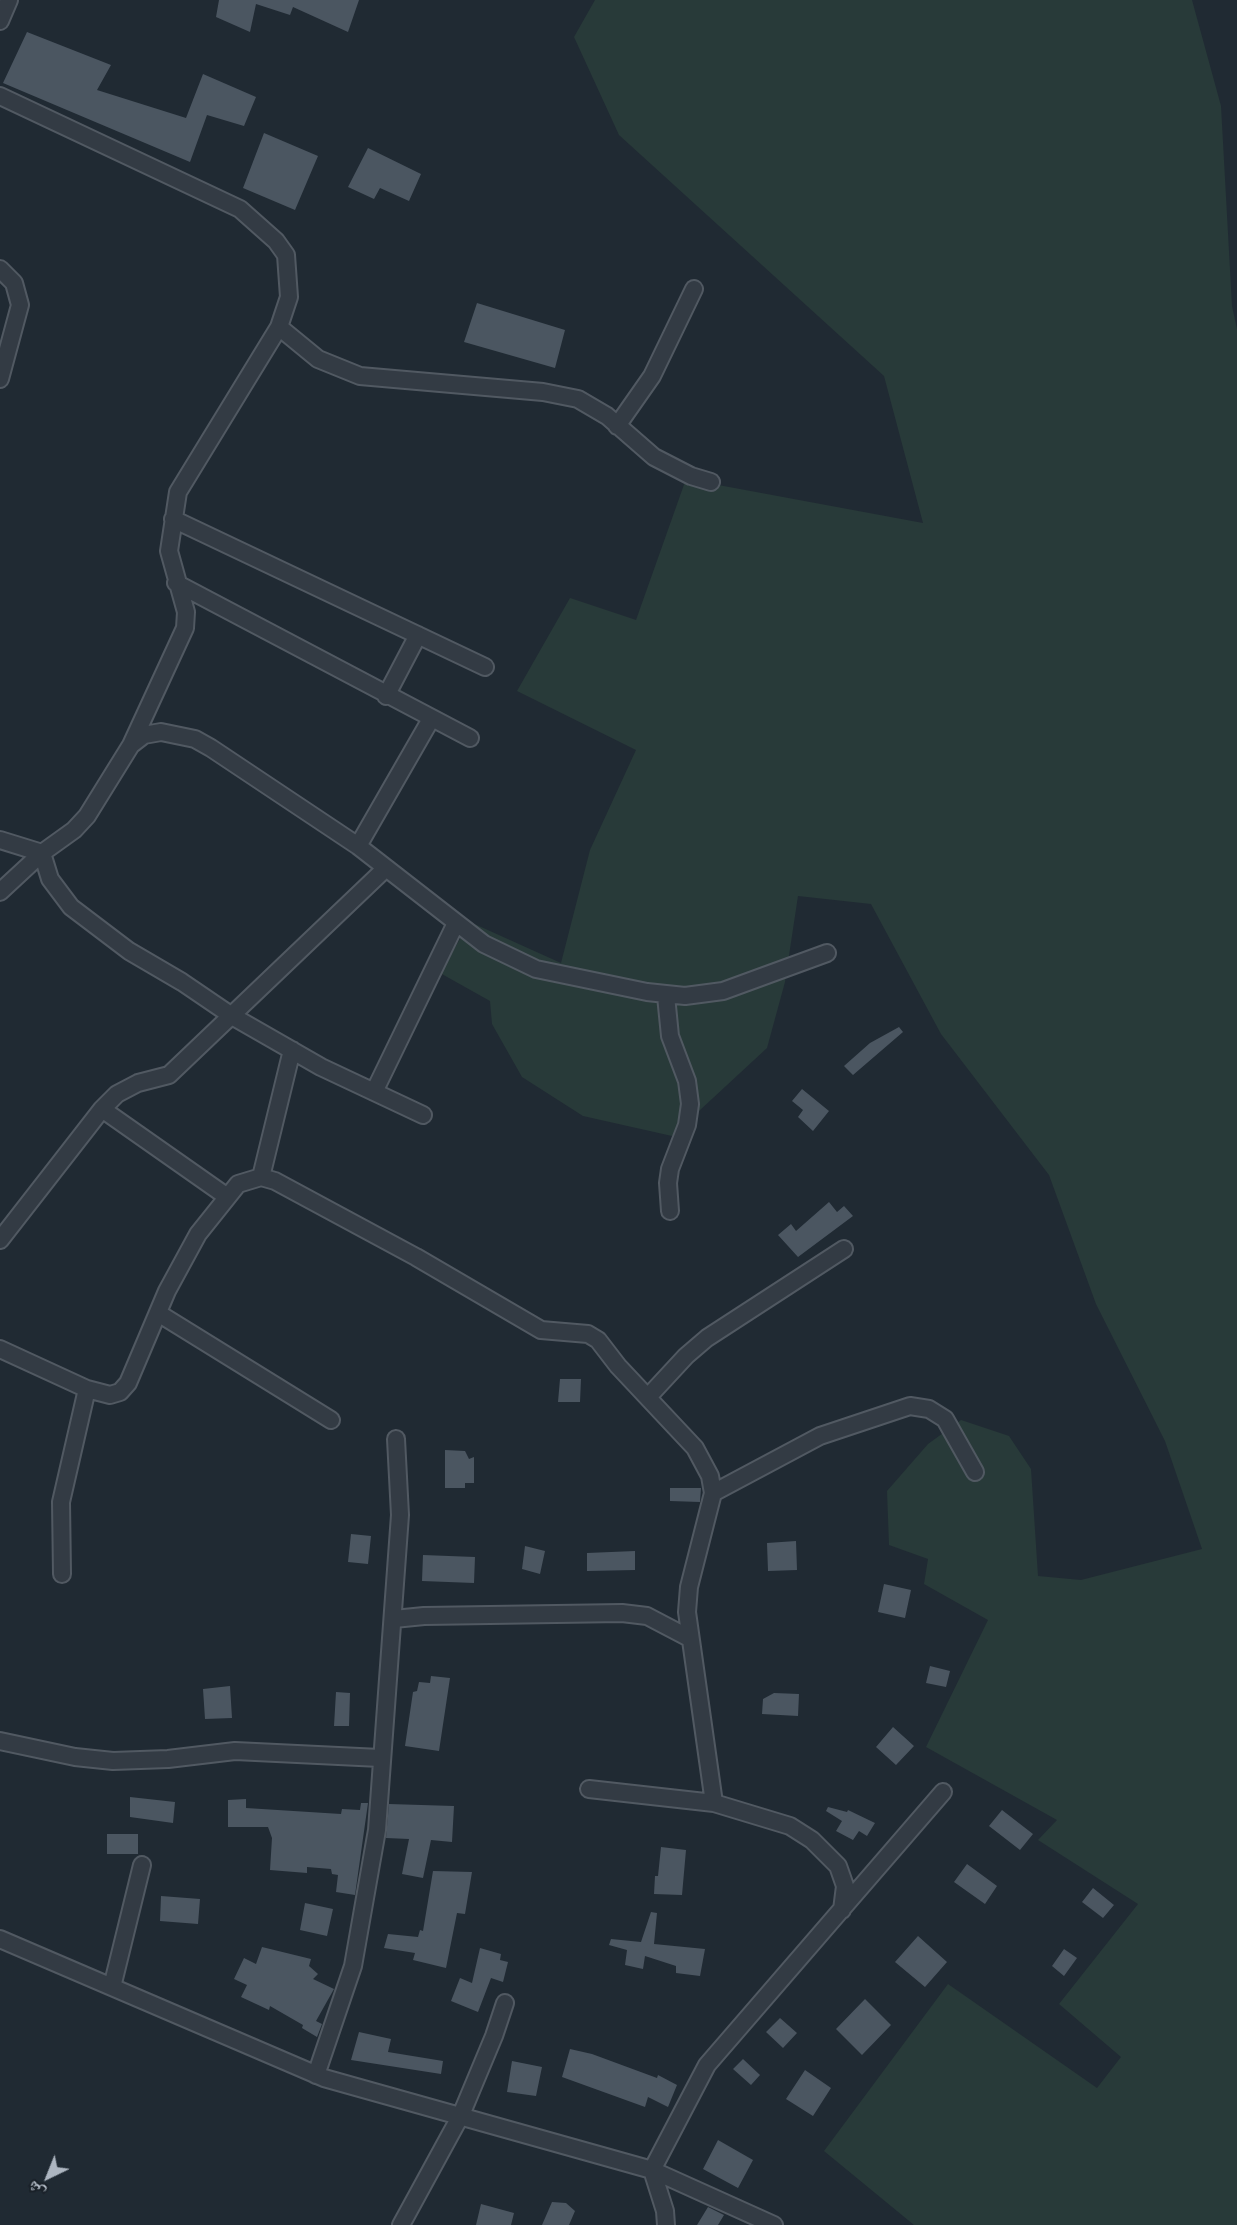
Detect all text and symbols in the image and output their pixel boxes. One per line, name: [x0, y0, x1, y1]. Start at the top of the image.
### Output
north arrow: [18, 2147, 78, 2207]
text: ش: [23, 2178, 48, 2203]

